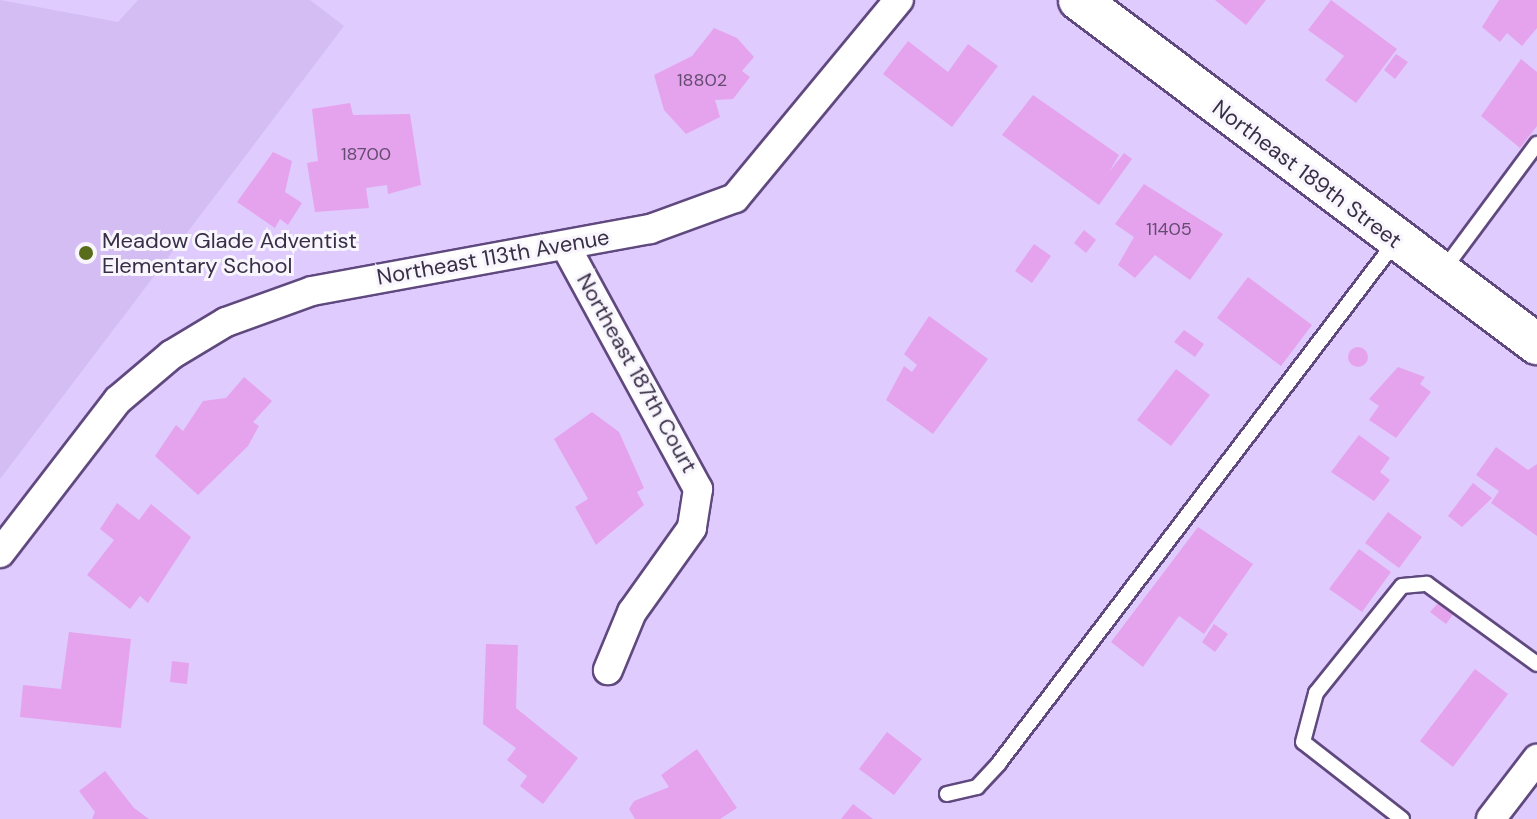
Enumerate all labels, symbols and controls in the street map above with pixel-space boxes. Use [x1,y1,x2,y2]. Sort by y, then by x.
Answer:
house number: 18802 [677,69,727,91]
street label: Northeast 189th Street [1207,94,1407,254]
house number: 18700 [341,143,391,165]
house number: 11405 [1146,218,1192,240]
street label: Northeast 113th Avenue [375,224,611,290]
place label: Meadow Glade Adventist Elementary School [102,227,357,278]
marker: Meadow Glade Adventist Elementary School [77,244,95,262]
street label: Northeast 187th Court [571,269,703,477]

